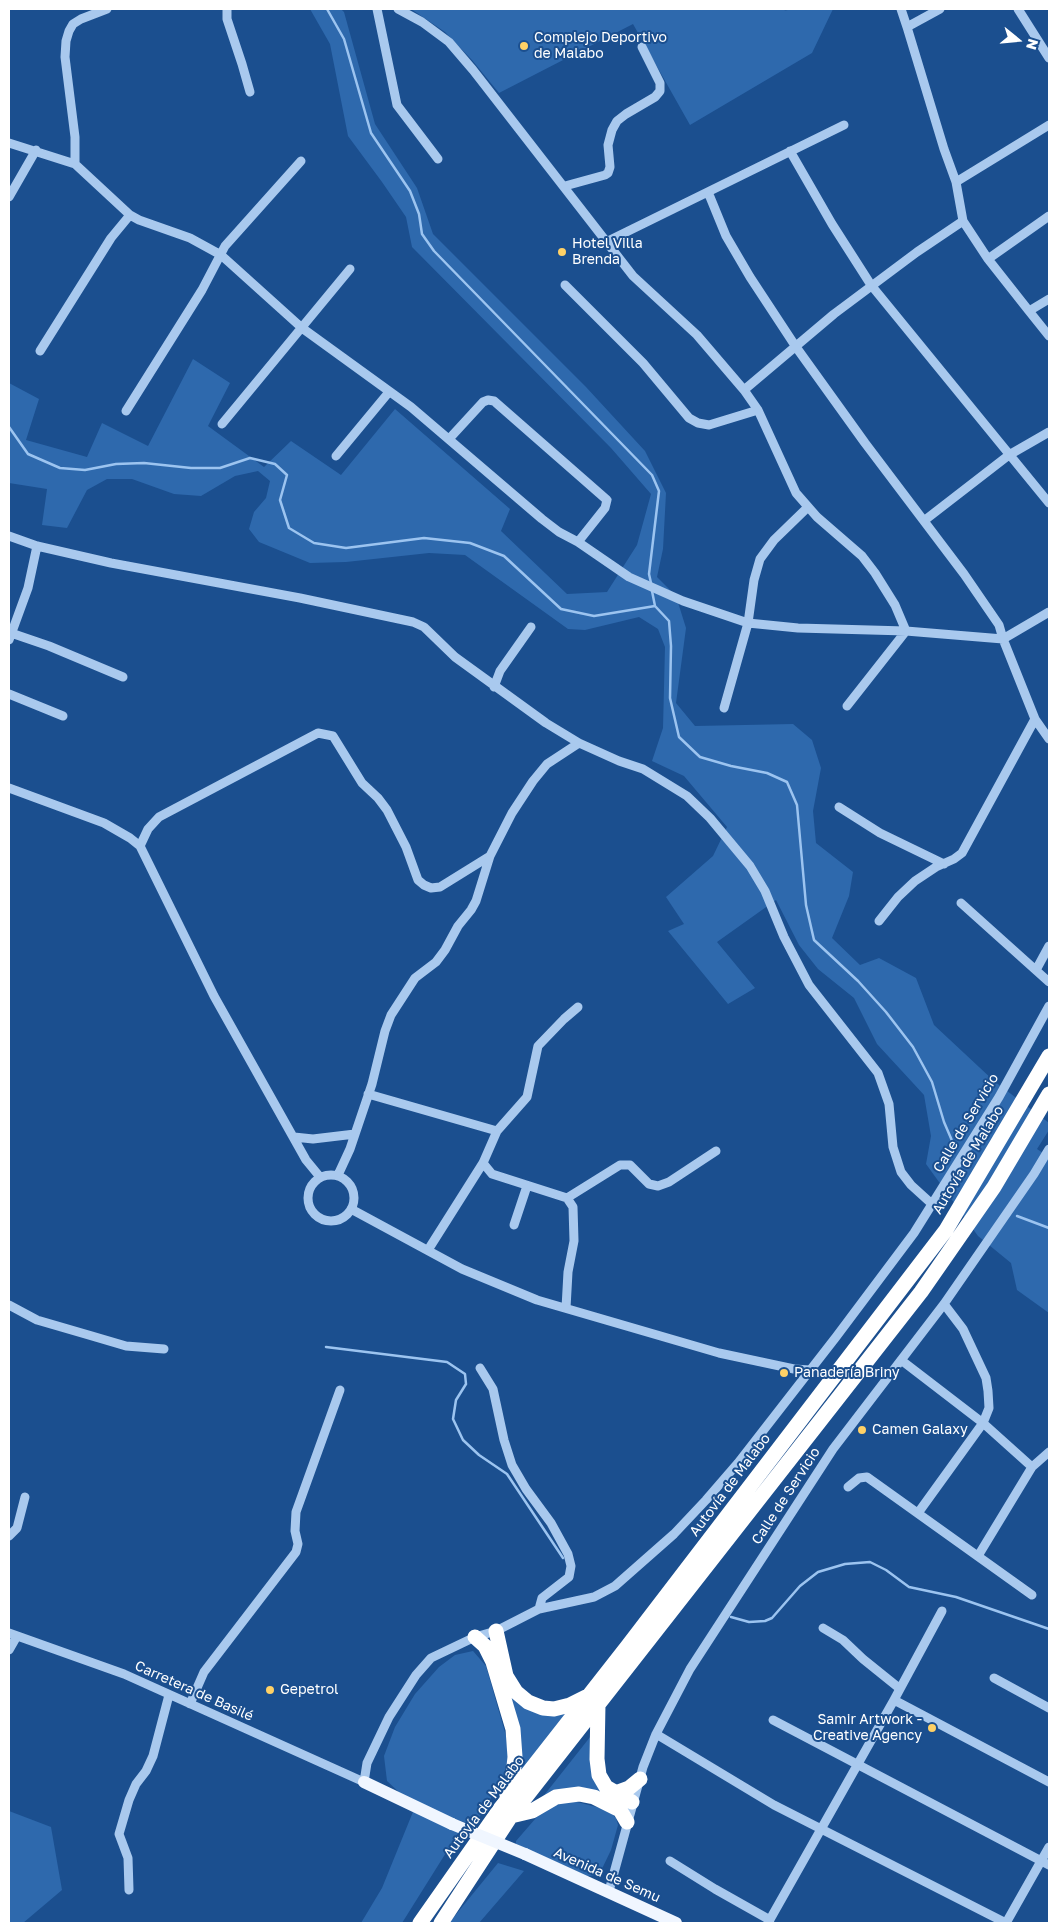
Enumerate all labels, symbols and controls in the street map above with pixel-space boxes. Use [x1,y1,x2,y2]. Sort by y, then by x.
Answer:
north arrow [993,15,1043,65]
place label: Complejo Deportivo de Malabo [534,30,667,62]
text: N [1023,37,1043,52]
marker: Complejo Deportivo de Malabo [518,40,530,52]
place label: Hotel Villa Brenda [572,236,643,268]
marker: Hotel Villa Brenda [556,246,568,258]
street label: Calle de Servicio [930,1070,1002,1176]
street label: Autovía de Malabo [929,1103,1007,1217]
place label: Panadería Briny [794,1365,900,1381]
marker: Panadería Briny [778,1367,790,1379]
place label: Camen Galaxy [872,1422,968,1438]
marker: Camen Galaxy [856,1424,868,1436]
street label: Autovía de Malabo [686,1430,774,1540]
street label: Calle de Servicio [748,1444,824,1548]
street label: Carretera de Basilé [132,1657,256,1725]
place label: Gepetrol [280,1682,339,1698]
marker: Gepetrol [264,1684,276,1696]
place label: Samir Artwork - Creative Agency [813,1712,922,1744]
marker: Samir Artwork - Creative Agency [926,1722,938,1734]
street label: Autovía de Malabo [440,1752,528,1862]
street label: Avenida de Semu [551,1844,663,1906]

